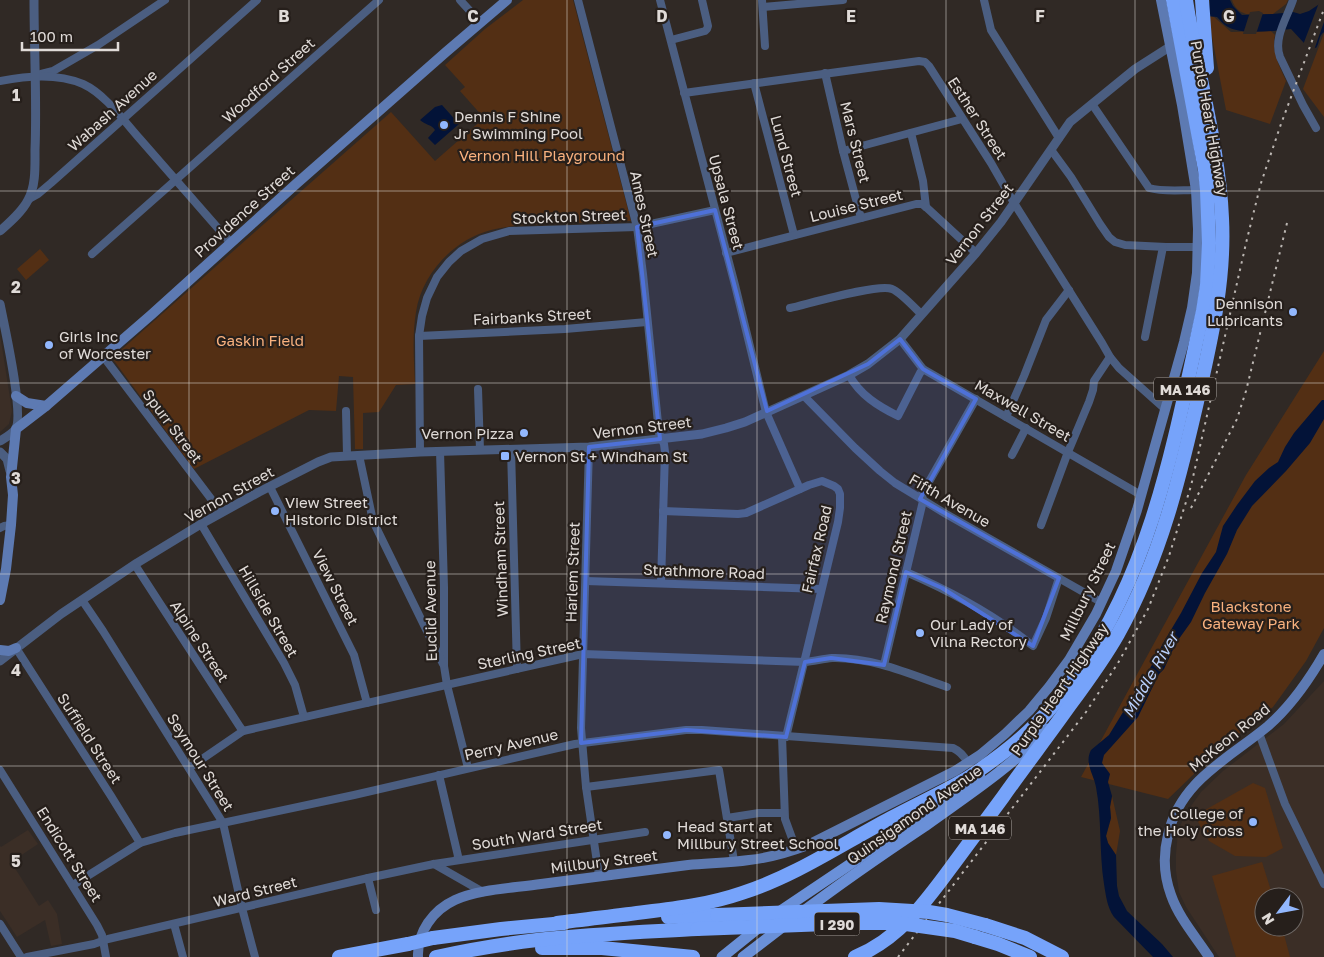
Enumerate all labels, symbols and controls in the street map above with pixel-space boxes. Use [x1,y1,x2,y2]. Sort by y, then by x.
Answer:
text: B [278,6,290,26]
text: C [467,6,479,26]
text: D [656,6,668,26]
text: E [846,6,856,26]
text: F [1035,6,1045,26]
text: G [1223,6,1235,26]
scale bar [22,20,119,52]
text: 100 m [30,27,73,45]
street label: Woodford Street [218,34,318,126]
street label: Purple Heart Highway [1187,39,1233,198]
street label: Wabash Avenue [64,65,161,155]
street label: Esther Street [945,73,1011,163]
text: 1 [12,85,20,105]
street label: Mars Street [837,99,875,185]
place label: Dennis F Shine Jr Swimming Pool [454,107,583,142]
street label: Lund Street [767,113,807,199]
marker: Dennis F Shine Jr Swimming Pool [438,119,450,131]
park label: Vernon Hill Playground [459,146,625,164]
street label: Upsala Street [706,152,748,252]
street label: Providence Street [190,161,298,261]
street label: Ames Street [627,169,663,259]
street label: Vernon Street [941,179,1017,269]
street label: Louise Street [808,185,904,225]
street label: Stockton Street [512,205,626,227]
text: 2 [11,277,21,297]
place label: Dennison Lubricants [1207,294,1283,329]
street label: Fairbanks Street [472,304,592,328]
marker: Dennison Lubricants [1287,306,1299,318]
place label: Girls Inc of Worcester [59,327,151,362]
park label: Gaskin Field [216,331,304,349]
marker: Girls Inc of Worcester [43,339,55,351]
street label: Maxwell Street [972,375,1074,445]
road number: MA 146 [1154,378,1216,400]
street label: Spurr Street [139,386,207,466]
street label: Vernon Street [592,412,692,442]
place label: Vernon Pizza [421,424,514,442]
marker: Vernon Pizza [518,427,530,439]
place label: Vernon St + Windham St [515,447,688,465]
marker: Vernon St + Windham St [499,450,511,462]
street label: Vernon Street [181,462,277,526]
text: 3 [11,468,21,488]
street label: Fifth Avenue [906,470,994,531]
place label: View Street Historic District [285,493,398,528]
street label: Windham Street [489,501,511,617]
street label: Fairfax Road [797,503,835,595]
marker: View Street Historic District [269,505,281,517]
street label: Raymond Street [871,509,915,625]
street label: Harlem Street [561,521,583,623]
street label: Millbury Street [1055,539,1119,643]
street label: View Street [309,546,363,628]
street label: Euclid Avenue [420,560,440,662]
street label: Strathmore Road [643,560,765,582]
street label: Hillside Street [235,562,303,660]
street label: Alpine Street [167,597,233,685]
park label: Blackstone Gateway Park [1202,597,1301,632]
place label: Our Lady of Vilna Rectory [930,615,1028,650]
street label: Purple Heart Highway [1006,619,1112,759]
water label: Middle River [1118,626,1184,721]
marker: Our Lady of Vilna Rectory [914,627,926,639]
street label: Sterling Street [476,633,582,673]
text: 4 [11,660,21,680]
street label: Suffield Street [54,689,126,787]
street label: McKeon Road [1185,699,1273,775]
street label: Seymour Street [164,710,238,814]
street label: Perry Avenue [462,724,560,764]
street label: Quinsigamond Avenue [843,760,985,867]
street label: Endicott Street [34,803,106,905]
place label: College of the Holy Cross [1137,804,1244,839]
street label: South Ward Street [470,815,604,853]
road number: MA 146 [949,816,1011,840]
marker: College of the Holy Cross [1247,816,1259,828]
place label: Head Start at Millbury Street School [677,817,838,852]
marker: Head Start at Millbury Street School [661,829,673,841]
street label: Millbury Street [549,846,659,876]
text: 5 [11,851,21,871]
street label: Ward Street [211,872,299,910]
north arrow [1254,887,1304,937]
text: N [1258,910,1278,928]
road number: I 290 [814,912,860,936]

